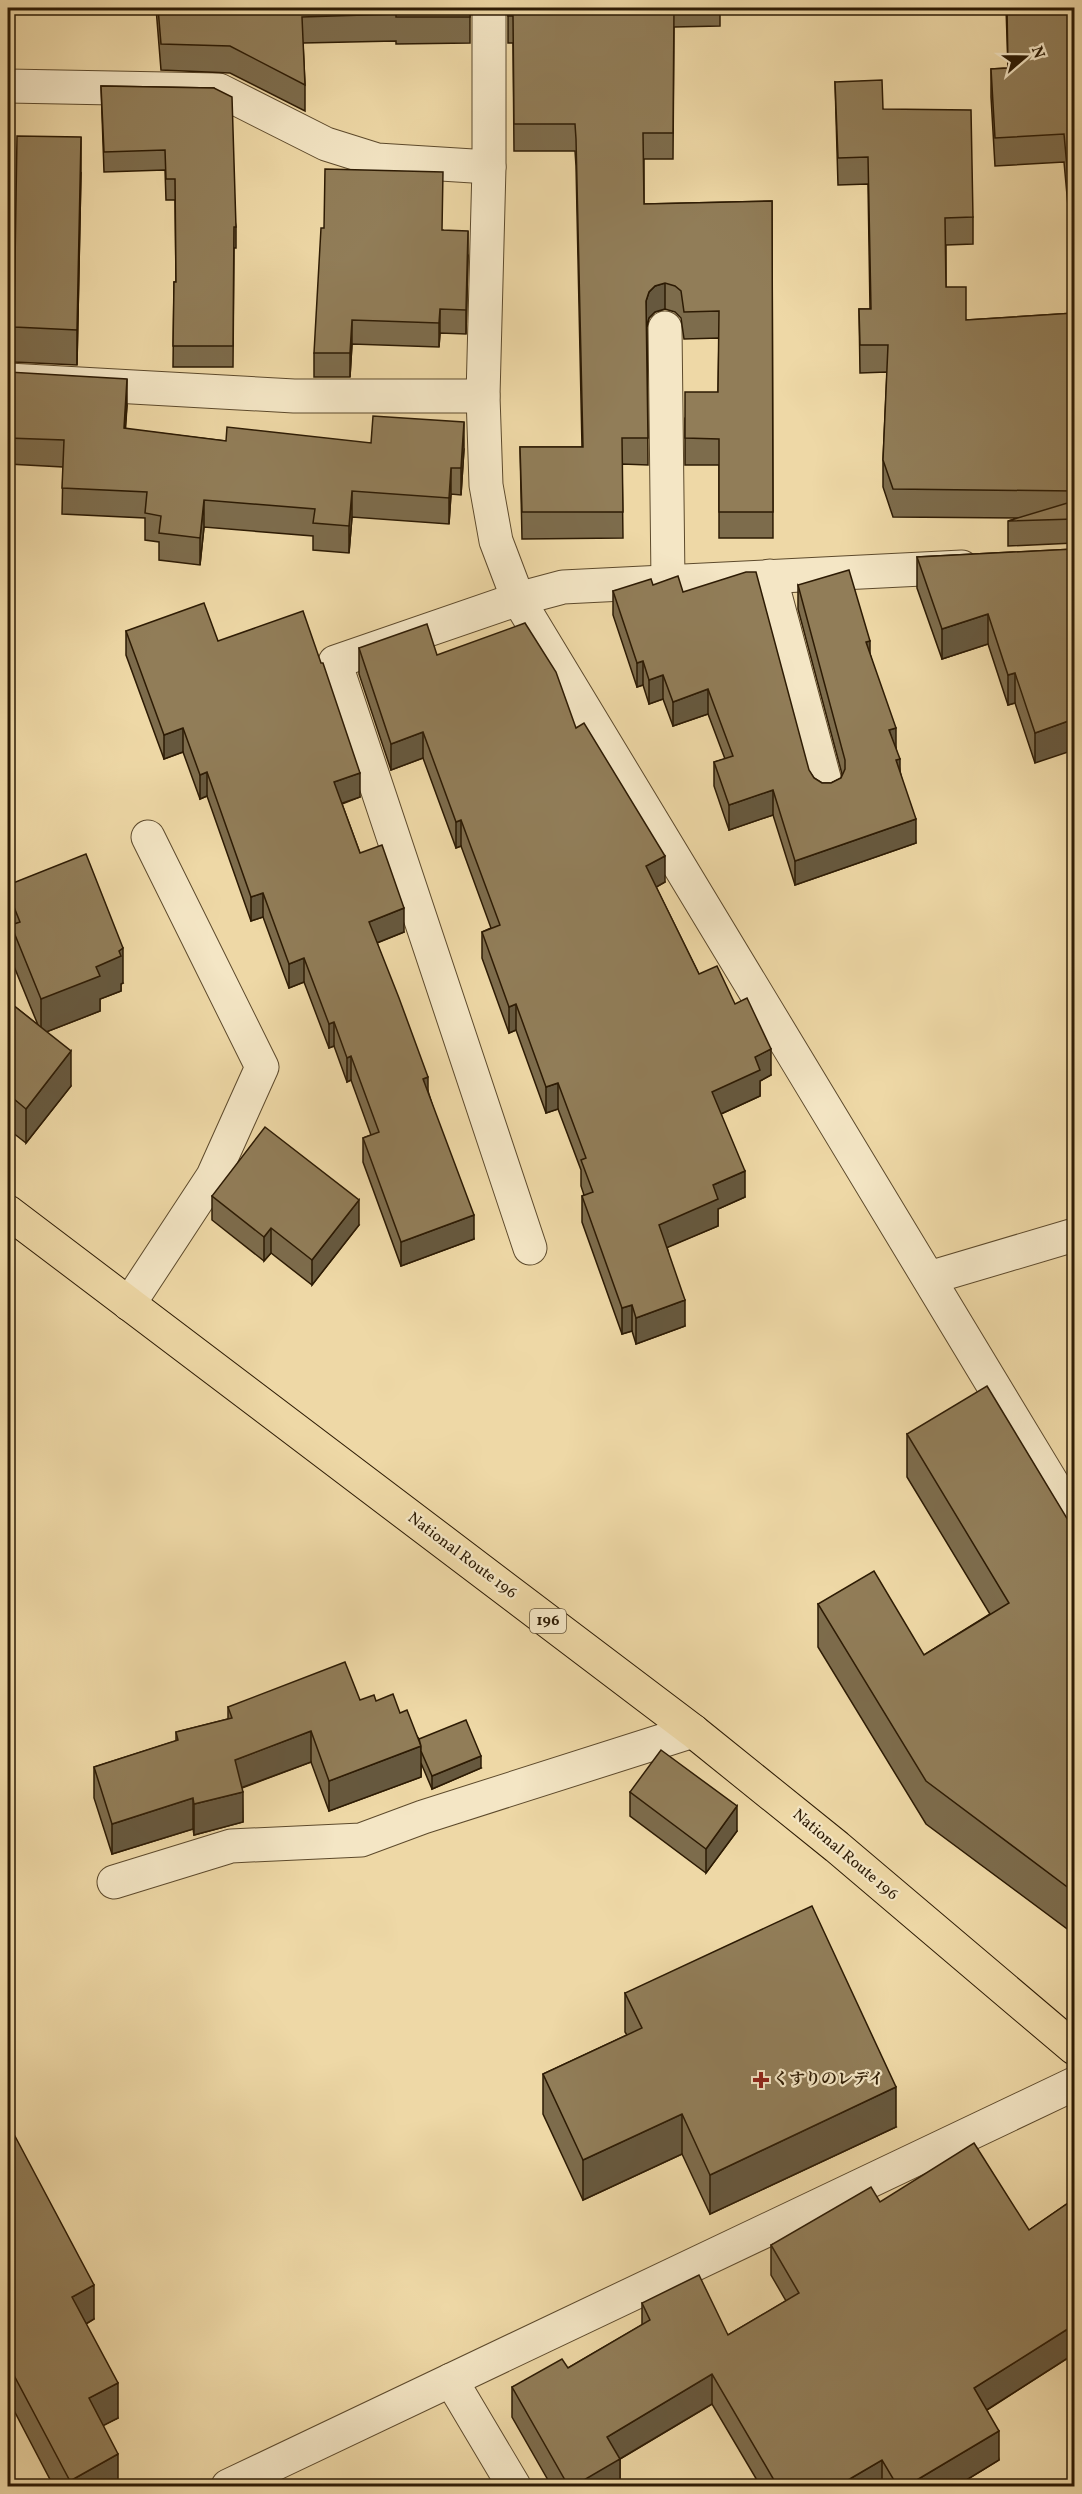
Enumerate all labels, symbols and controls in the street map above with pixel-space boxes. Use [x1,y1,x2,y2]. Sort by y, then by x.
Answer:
north arrow [995,27,1055,87]
text: N [1025,43,1050,62]
street label: National Route 196 [403,1508,521,1604]
road number: 196 [530,1609,566,1633]
street label: National Route 196 [787,1804,903,1906]
place label: くすりのレデイ [773,2069,884,2091]
marker: くすりのレデイ [754,2073,768,2087]

